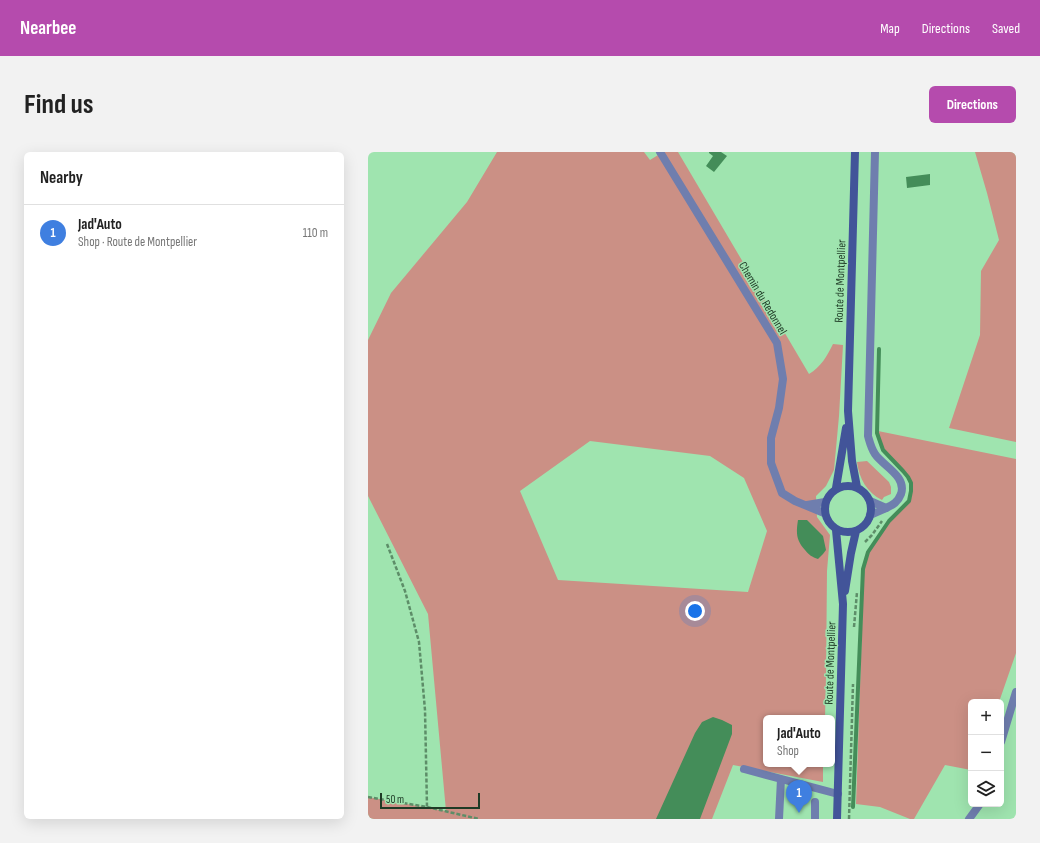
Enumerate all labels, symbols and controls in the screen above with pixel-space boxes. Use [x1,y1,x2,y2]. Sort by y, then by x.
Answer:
text: Nearbee [20,17,76,40]
text: Map [880,20,900,37]
text: Directions [922,20,970,37]
text: Saved [992,20,1020,37]
button: Directions [929,86,1016,123]
text: Find us [24,88,93,121]
text: Nearby [40,168,83,188]
text: Jad'Auto [78,215,122,234]
text: 1 [50,225,56,241]
text: 110 m [303,225,328,241]
text: Shop · Route de Montpellier [78,234,197,250]
street label: Route de Montpellier [832,239,849,323]
street label: Chemin du Redonnel [735,259,790,337]
your location [685,601,705,621]
street label: Route de Montpellier [822,621,839,705]
map controls [968,699,1004,807]
button: + [968,699,1004,735]
popup [763,715,835,767]
text: Jad'Auto [777,724,821,743]
button: − [968,735,1004,771]
text: Shop [777,743,799,759]
button: layers [968,771,1004,807]
pin: 1 [786,780,812,813]
scale bar [380,791,480,810]
text: 50 m [386,793,404,806]

